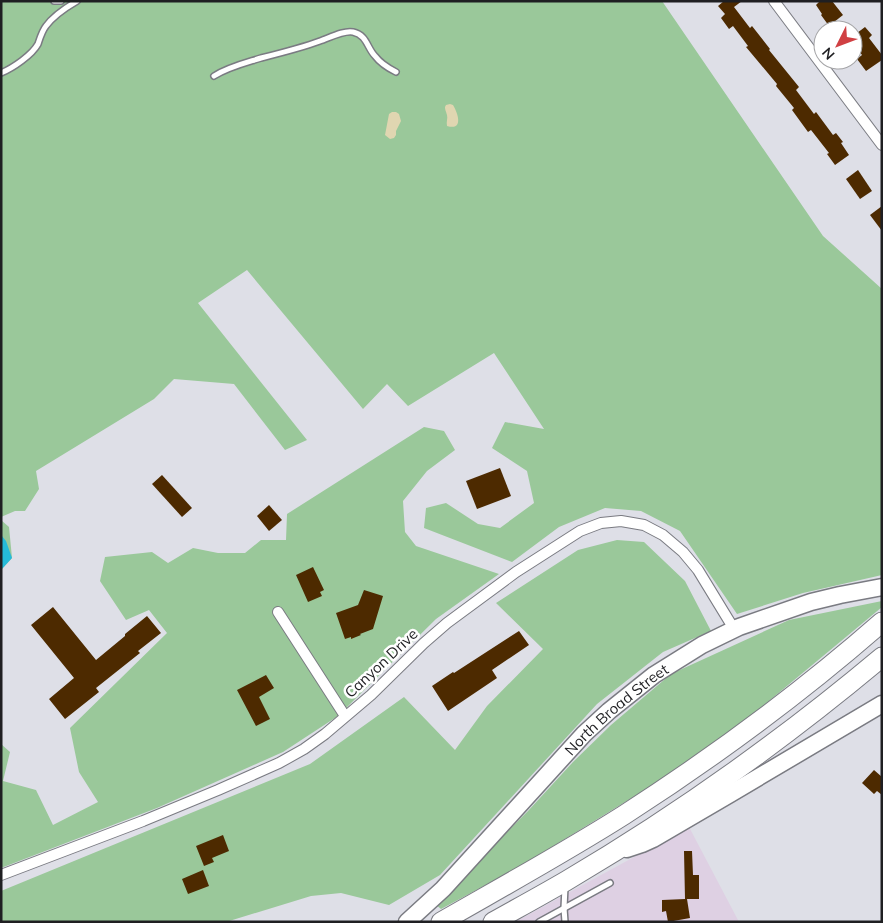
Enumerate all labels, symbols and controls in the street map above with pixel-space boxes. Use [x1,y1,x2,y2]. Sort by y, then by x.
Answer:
north arrow [813,20,863,70]
text: N [818,44,839,64]
street label: Canyon Drive [340,624,422,702]
street label: North Broad Street [560,659,671,759]

